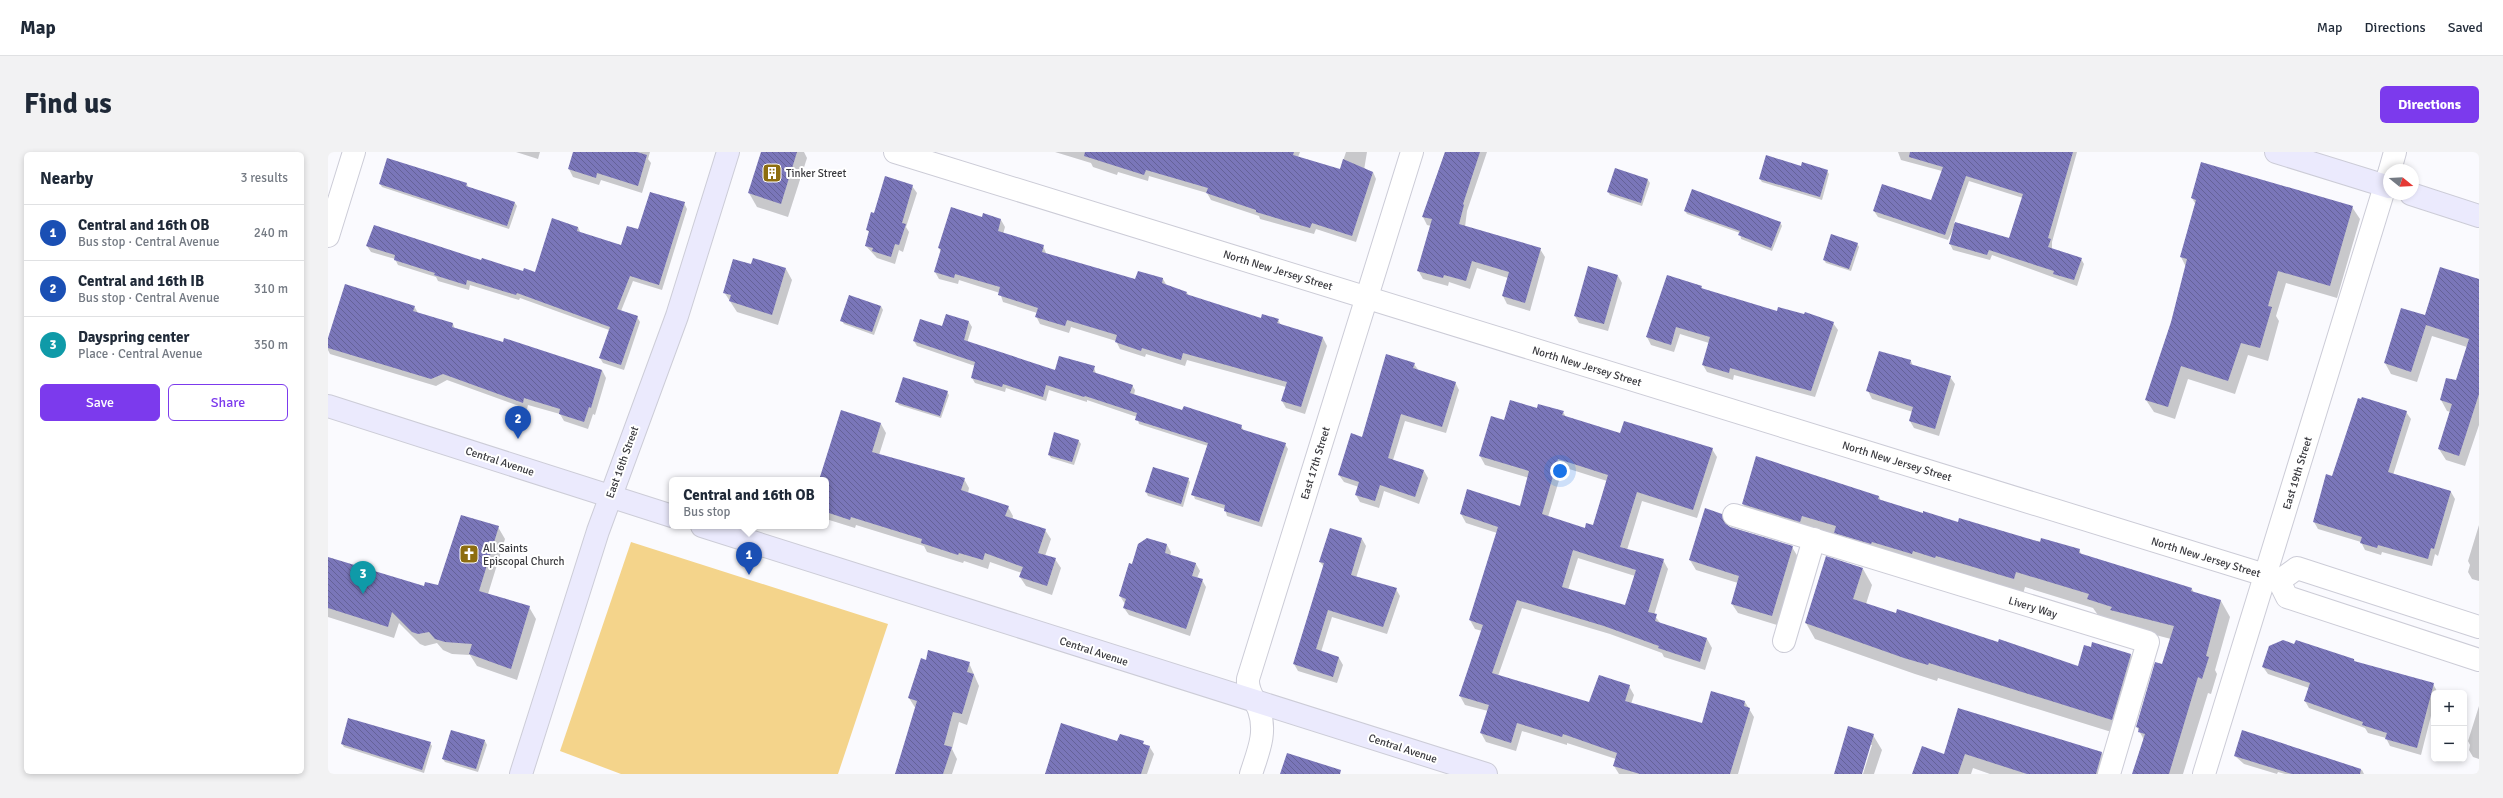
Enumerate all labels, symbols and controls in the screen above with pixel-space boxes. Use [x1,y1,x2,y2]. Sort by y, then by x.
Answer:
text: Map [20,16,56,40]
text: Map [2317,19,2343,36]
text: Directions [2365,19,2426,36]
text: Saved [2448,19,2483,36]
button: Directions [2380,86,2479,123]
text: Find us [24,87,112,121]
building icon: Tinker Street [761,162,783,184]
north arrow [2383,164,2419,200]
place label: Tinker Street [786,167,846,180]
text: Nearby [40,168,93,189]
text: 3 results [240,170,288,186]
text: Central and 16th OB [78,216,210,234]
text: 1 [49,225,57,241]
text: 240 m [254,225,288,241]
text: Bus stop · Central Avenue [78,234,220,250]
street label: North New Jersey Street [1222,248,1334,293]
text: Central and 16th IB [78,272,204,290]
text: 2 [49,281,57,297]
text: 310 m [254,281,288,297]
text: Bus stop · Central Avenue [78,290,220,306]
text: Dayspring center [78,328,189,346]
text: 3 [49,337,57,353]
text: 350 m [254,337,288,353]
street label: North New Jersey Street [1531,344,1643,389]
text: Place · Central Avenue [78,346,203,362]
button: Save [40,384,160,421]
button: Share [168,384,288,421]
pin: 2 [505,406,531,439]
street label: East 16th Street [603,424,642,500]
street label: East 17th Street [1298,425,1333,501]
street label: East 19th Street [2280,435,2315,511]
street label: North New Jersey Street [1841,439,1953,484]
street label: Central Avenue [464,444,536,479]
your location [1550,461,1570,481]
popup [669,477,829,529]
text: Central and 16th OB [683,486,815,504]
text: Bus stop [683,504,731,520]
street label: North New Jersey Street [2150,535,2262,580]
place label: All Saints Episcopal Church [483,542,564,568]
pin: 1 [736,542,762,575]
church icon: All Saints Episcopal Church [458,543,480,565]
pin: 3 [350,561,376,594]
street label: Livery Way [2007,594,2060,621]
street label: Central Avenue [1058,634,1130,669]
map controls [2431,690,2467,762]
button: + [2431,690,2467,726]
button: − [2431,726,2467,762]
street label: Central Avenue [1367,731,1439,766]

